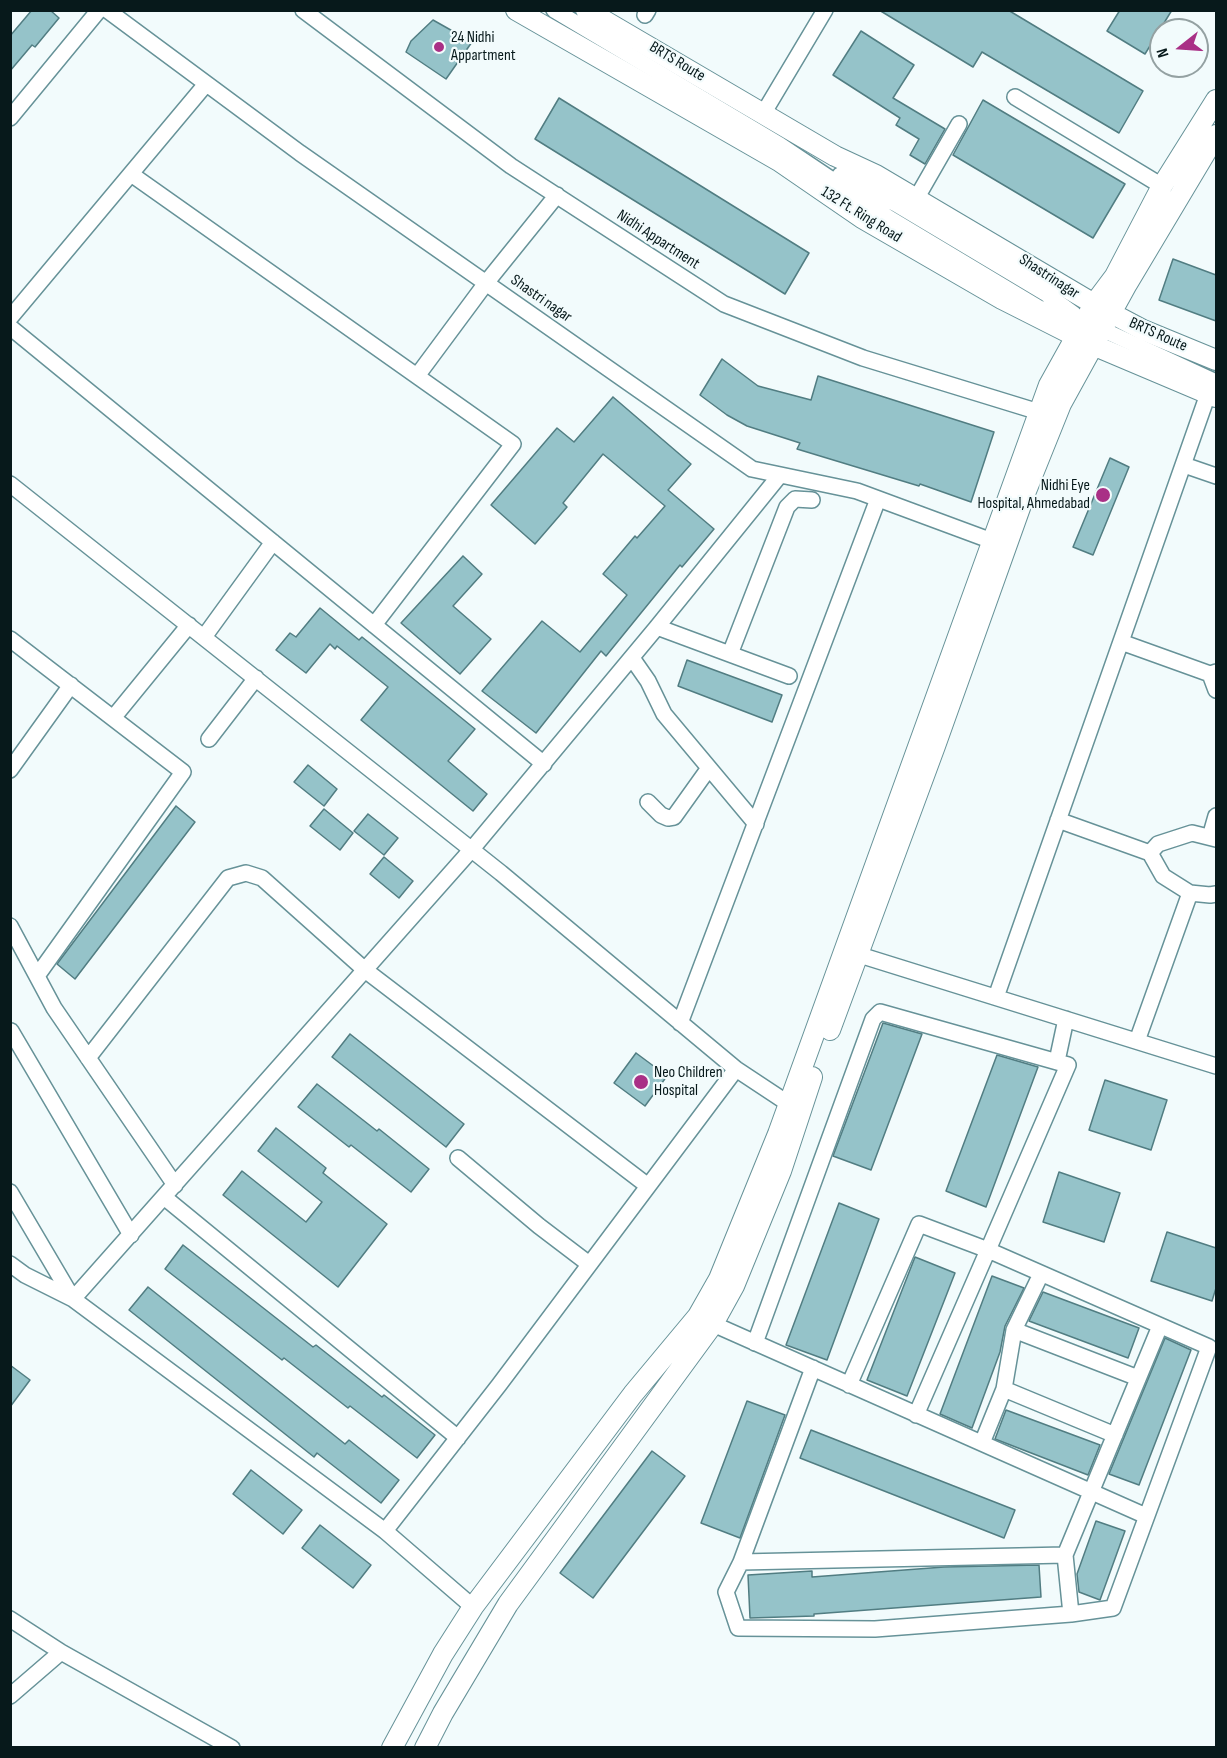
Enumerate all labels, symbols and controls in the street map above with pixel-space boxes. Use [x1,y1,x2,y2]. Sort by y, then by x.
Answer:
north arrow [1149,18,1209,78]
place label: 24 Nidhi Appartment [451,28,516,66]
street label: BRTS Route [646,38,708,86]
marker: 24 Nidhi Appartment [432,40,446,54]
text: N [1153,46,1174,60]
street label: 132 Ft. Ring Road [817,183,905,247]
street label: Nidhi Appartment [613,206,703,274]
street label: Shastrinagar [1015,250,1083,304]
street label: Shastri nagar [507,271,575,327]
street label: BRTS Route [1126,314,1190,356]
place label: Nidhi Eye Hospital, Ahmedabad [977,476,1090,514]
marker: Nidhi Eye Hospital, Ahmedabad [1094,486,1112,504]
place label: Neo Children Hospital [654,1063,723,1101]
marker: Neo Children Hospital [632,1073,650,1091]

